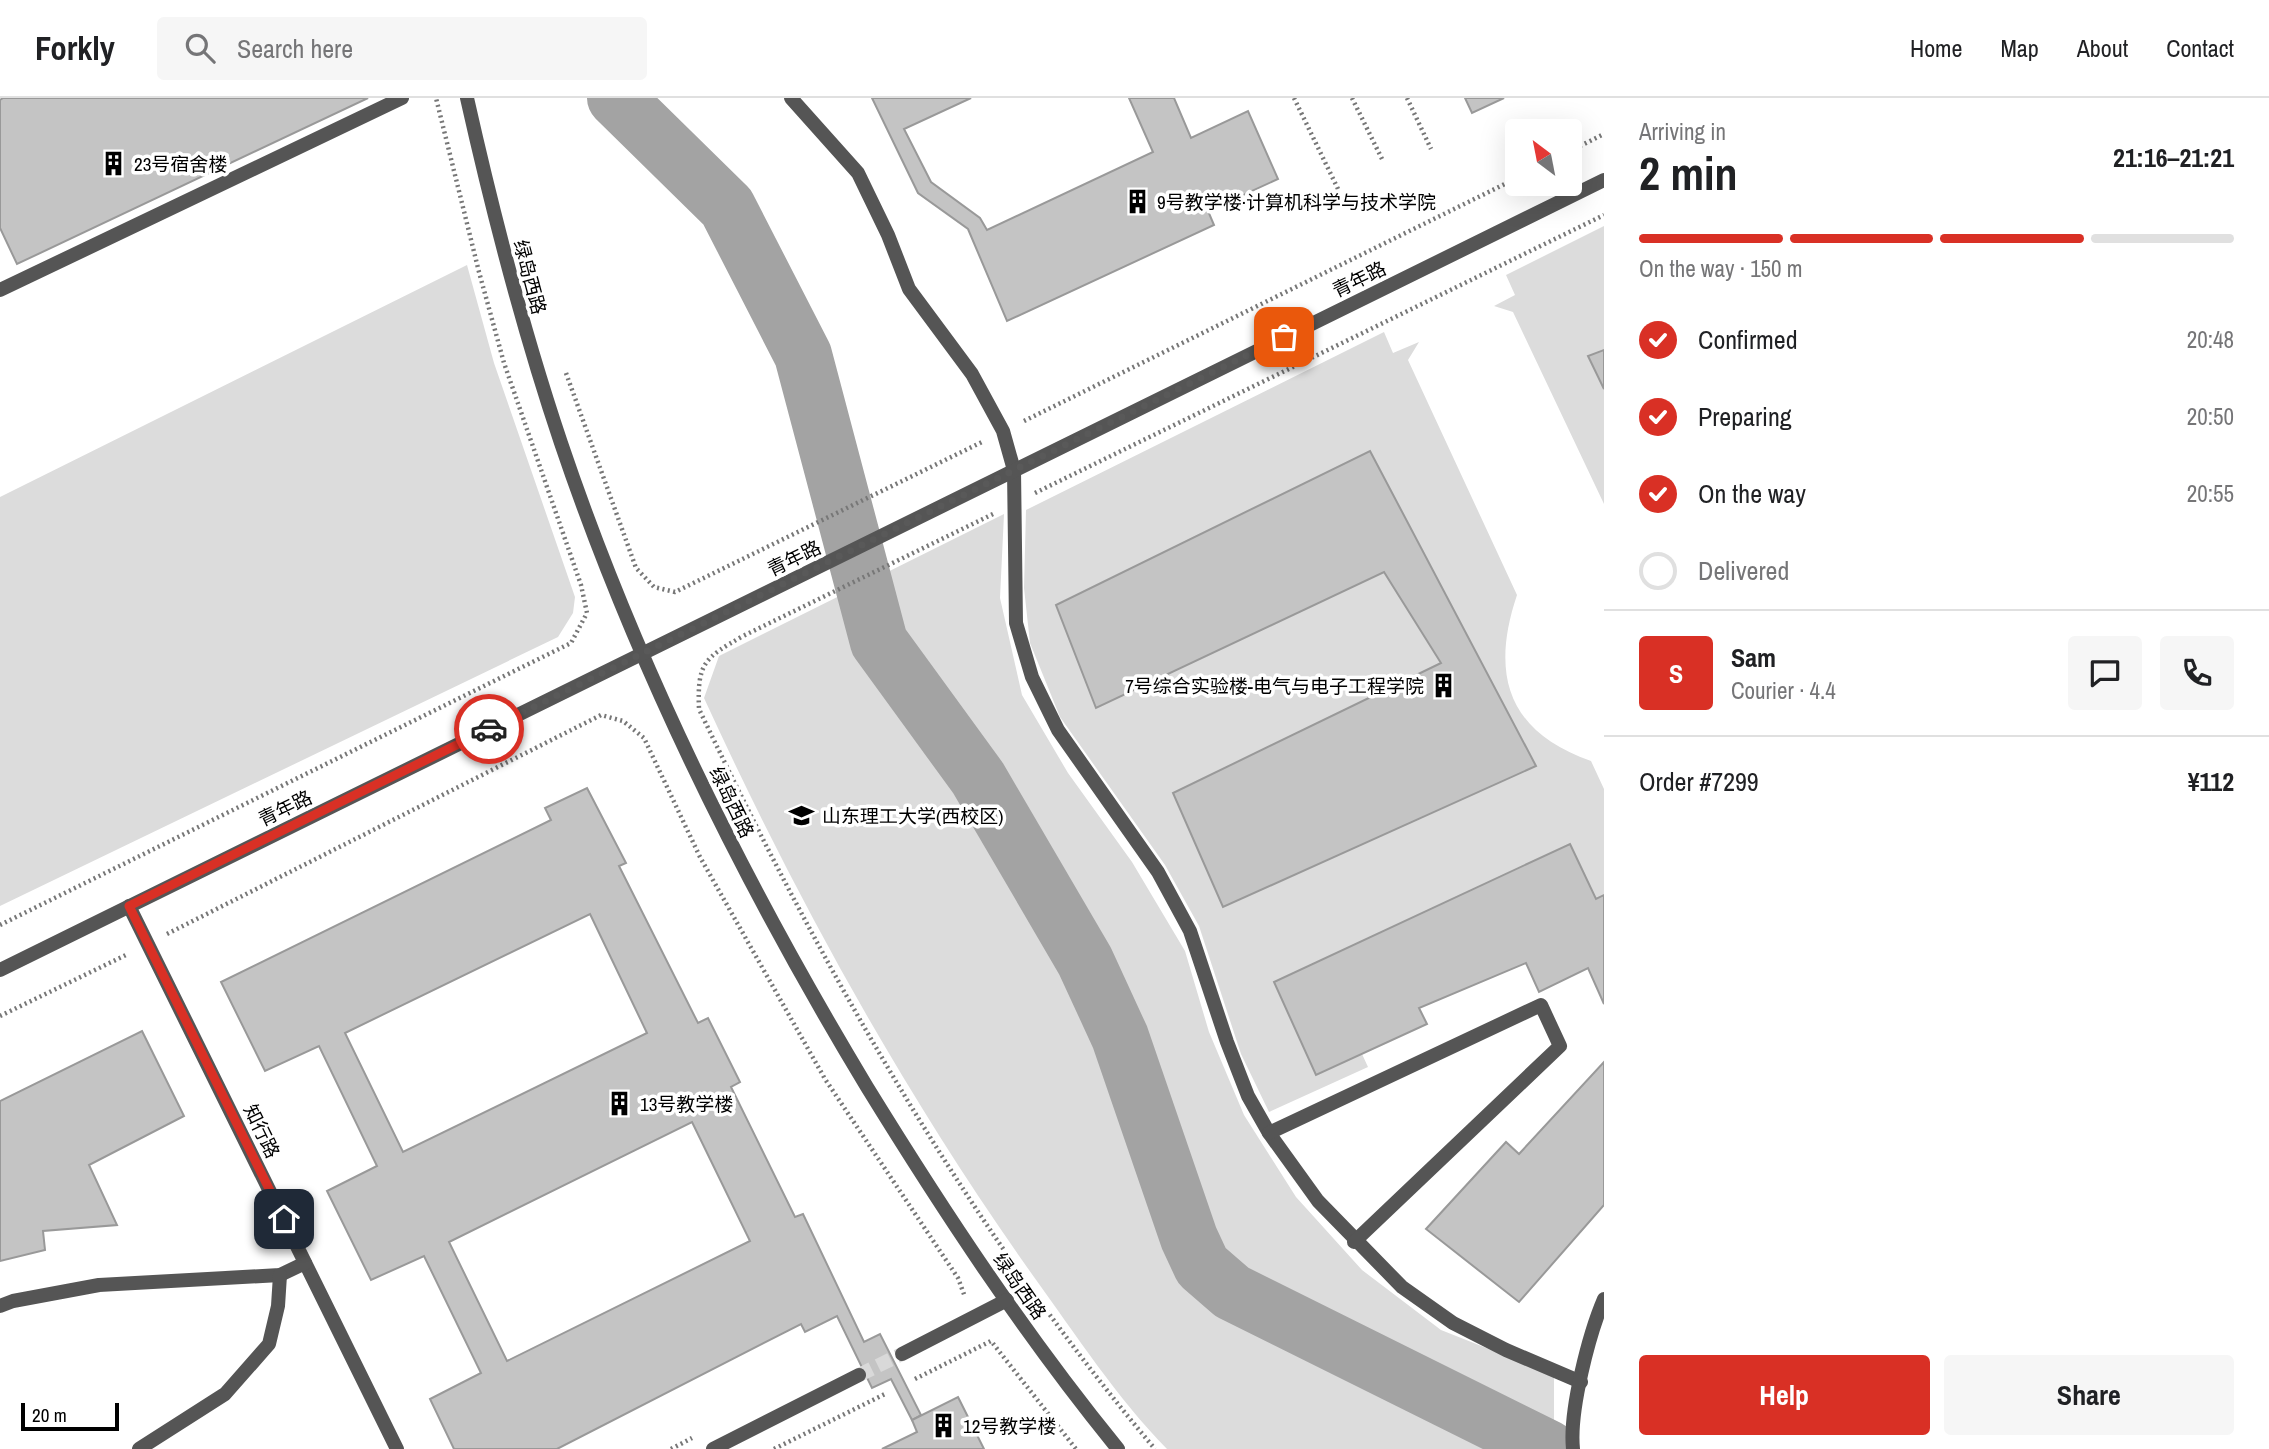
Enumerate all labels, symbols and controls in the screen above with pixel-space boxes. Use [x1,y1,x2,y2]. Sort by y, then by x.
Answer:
search box [157,17,647,80]
text: Forkly [35,26,115,70]
icon: search [181,29,219,67]
text: Search here [237,31,353,66]
text: Home [1910,32,1962,64]
text: Map [2000,32,2039,64]
text: About [2077,32,2128,64]
text: Contact [2166,32,2234,64]
text: Arriving in [1639,116,1726,147]
north arrow [1505,119,1582,196]
map controls [1505,119,1582,196]
text: 21:16–21:21 [2113,140,2234,175]
text: 2 min [1639,142,1738,204]
building icon: 23号宿舍楼 [100,150,128,178]
place label: 23号宿舍楼 [134,151,227,177]
building icon: 9号教学楼·计算机科学与技术学院 [1123,188,1151,216]
place label: 9号教学楼·计算机科学与技术学院 [1157,189,1436,215]
street label: 绿岛西路 [508,237,552,317]
text: On the way · 150 m [1639,253,1803,284]
street label: 青年路 [1328,255,1390,303]
pin [1254,307,1314,367]
icon: bag [1265,318,1303,356]
icon: check [1639,321,1677,359]
text: Confirmed [1698,322,1798,357]
text: 20:48 [2187,324,2234,355]
icon: check [1639,398,1677,436]
text: Preparing [1698,399,1792,434]
text: 20:50 [2187,401,2234,432]
icon: check [1639,475,1677,513]
text: On the way [1698,476,1806,511]
text: 20:55 [2187,478,2234,509]
street label: 青年路 [763,534,825,582]
text: Delivered [1698,553,1789,588]
button: chat [2068,636,2142,710]
button: phone [2160,636,2234,710]
text: Sam [1731,640,1776,675]
text: S [1669,656,1683,691]
building icon: 7号综合实验楼-电气与电子工程学院 [1430,672,1458,700]
place label: 7号综合实验楼-电气与电子工程学院 [1125,673,1424,699]
text: Courier · 4.4 [1731,675,1836,706]
courier [454,694,524,764]
icon: car [470,710,508,748]
street label: 绿岛西路 [704,762,760,842]
text: Order #7299 [1639,764,1759,799]
text: ¥112 [2188,764,2234,799]
street label: 青年路 [254,784,316,832]
school or university icon: 山东理工大学(西校区) [788,802,816,830]
place label: 山东理工大学(西校区) [822,803,1003,829]
building icon: 13号教学楼 [606,1090,634,1118]
place label: 13号教学楼 [640,1091,733,1117]
street label: 知行路 [238,1100,286,1162]
pin [254,1189,314,1249]
icon: home [265,1200,303,1238]
street label: 绿岛西路 [988,1247,1052,1325]
button: Help [1639,1355,1930,1435]
button: Share [1944,1355,2234,1435]
scale bar [21,1400,119,1432]
text: 20 m [32,1402,67,1428]
building icon: 12号教学楼 [929,1412,957,1440]
place label: 12号教学楼 [963,1413,1056,1439]

